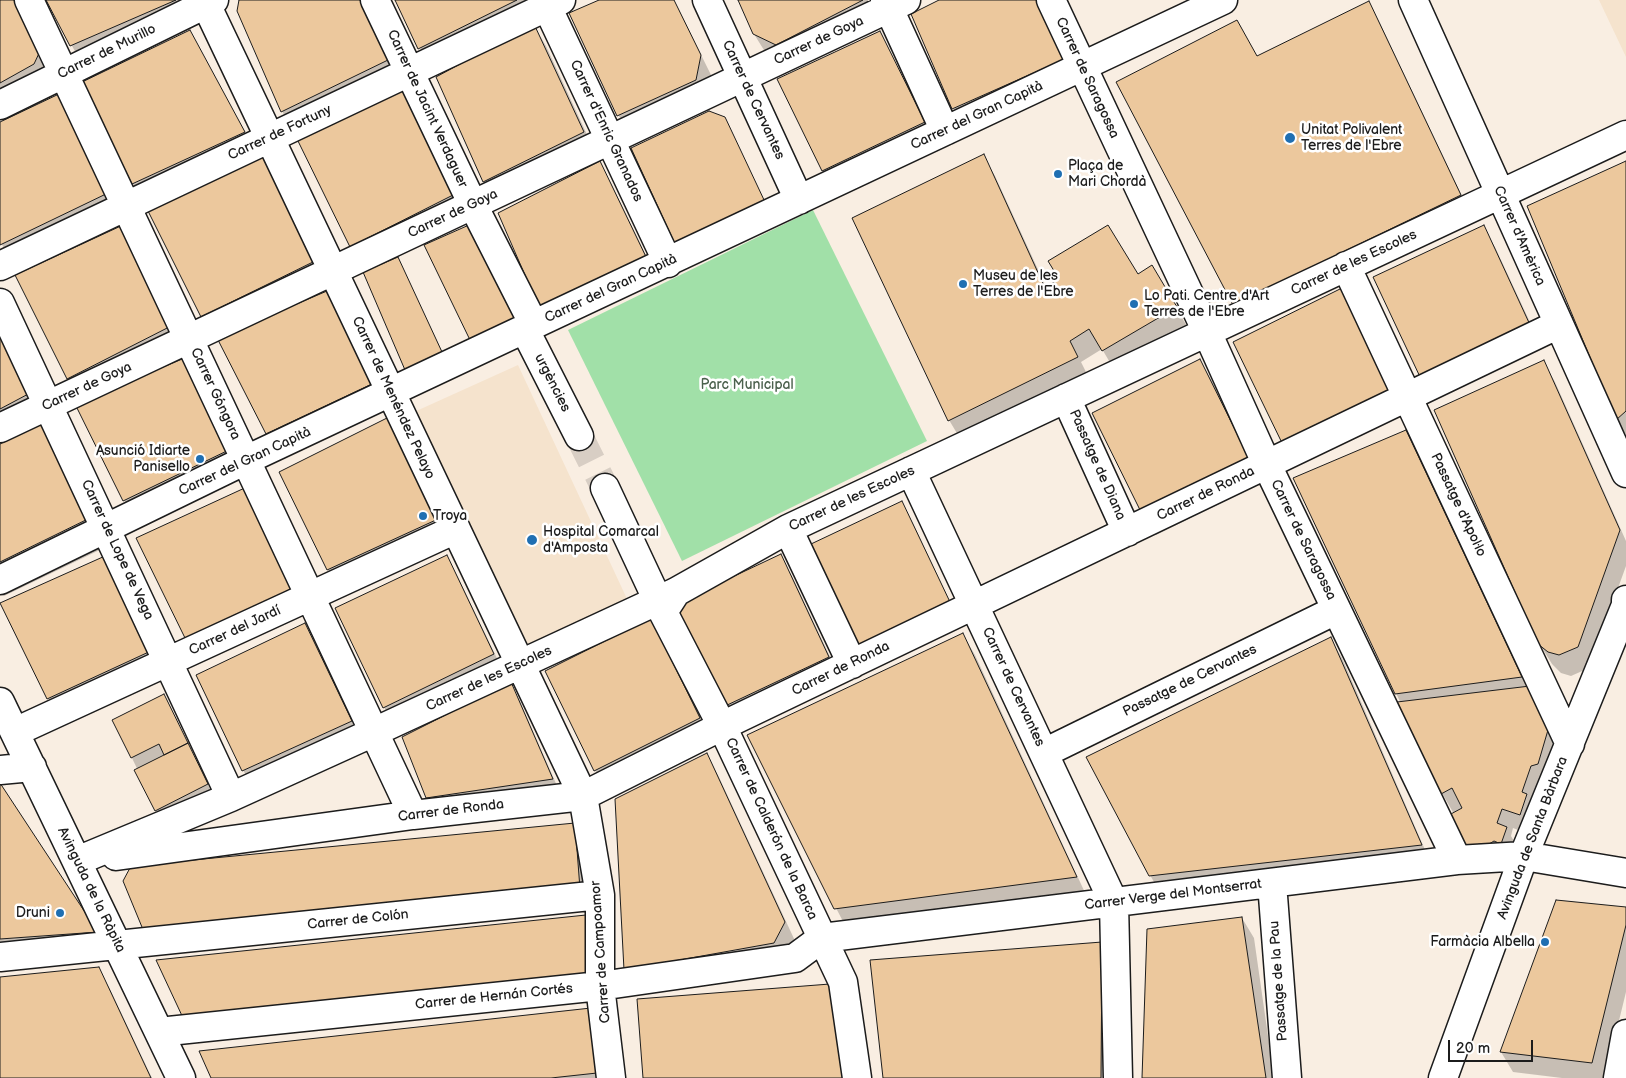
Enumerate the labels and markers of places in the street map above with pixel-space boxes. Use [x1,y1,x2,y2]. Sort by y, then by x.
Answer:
place label: Unitat Polivalent Terres de l'Ebre [1301,122,1402,154]
marker: Unitat Polivalent Terres de l'Ebre [1283,131,1297,145]
place label: Plaça de Mari Chordà [1068,158,1147,190]
marker: Plaça de Mari Chordà [1052,168,1064,180]
place label: Museu de les Terres de l'Ebre [973,268,1074,300]
marker: Museu de les Terres de l'Ebre [957,278,969,290]
place label: Lo Pati. Centre d'Art Terres de l'Ebre [1144,288,1269,321]
marker: Lo Pati. Centre d'Art Terres de l'Ebre [1128,298,1140,310]
place label: Asunció Idiarte Panisello [96,443,190,476]
marker: Asunció Idiarte Panisello [194,453,206,465]
place label: Troya [433,508,467,524]
marker: Troya [417,510,429,522]
place label: Hospital Comarcal d'Amposta [543,524,659,556]
marker: Hospital Comarcal d'Amposta [525,533,539,547]
place label: Druni [16,905,50,921]
marker: Druni [54,907,66,919]
place label: Farmàcia Albella [1430,934,1535,950]
marker: Farmàcia Albella [1539,936,1551,948]

